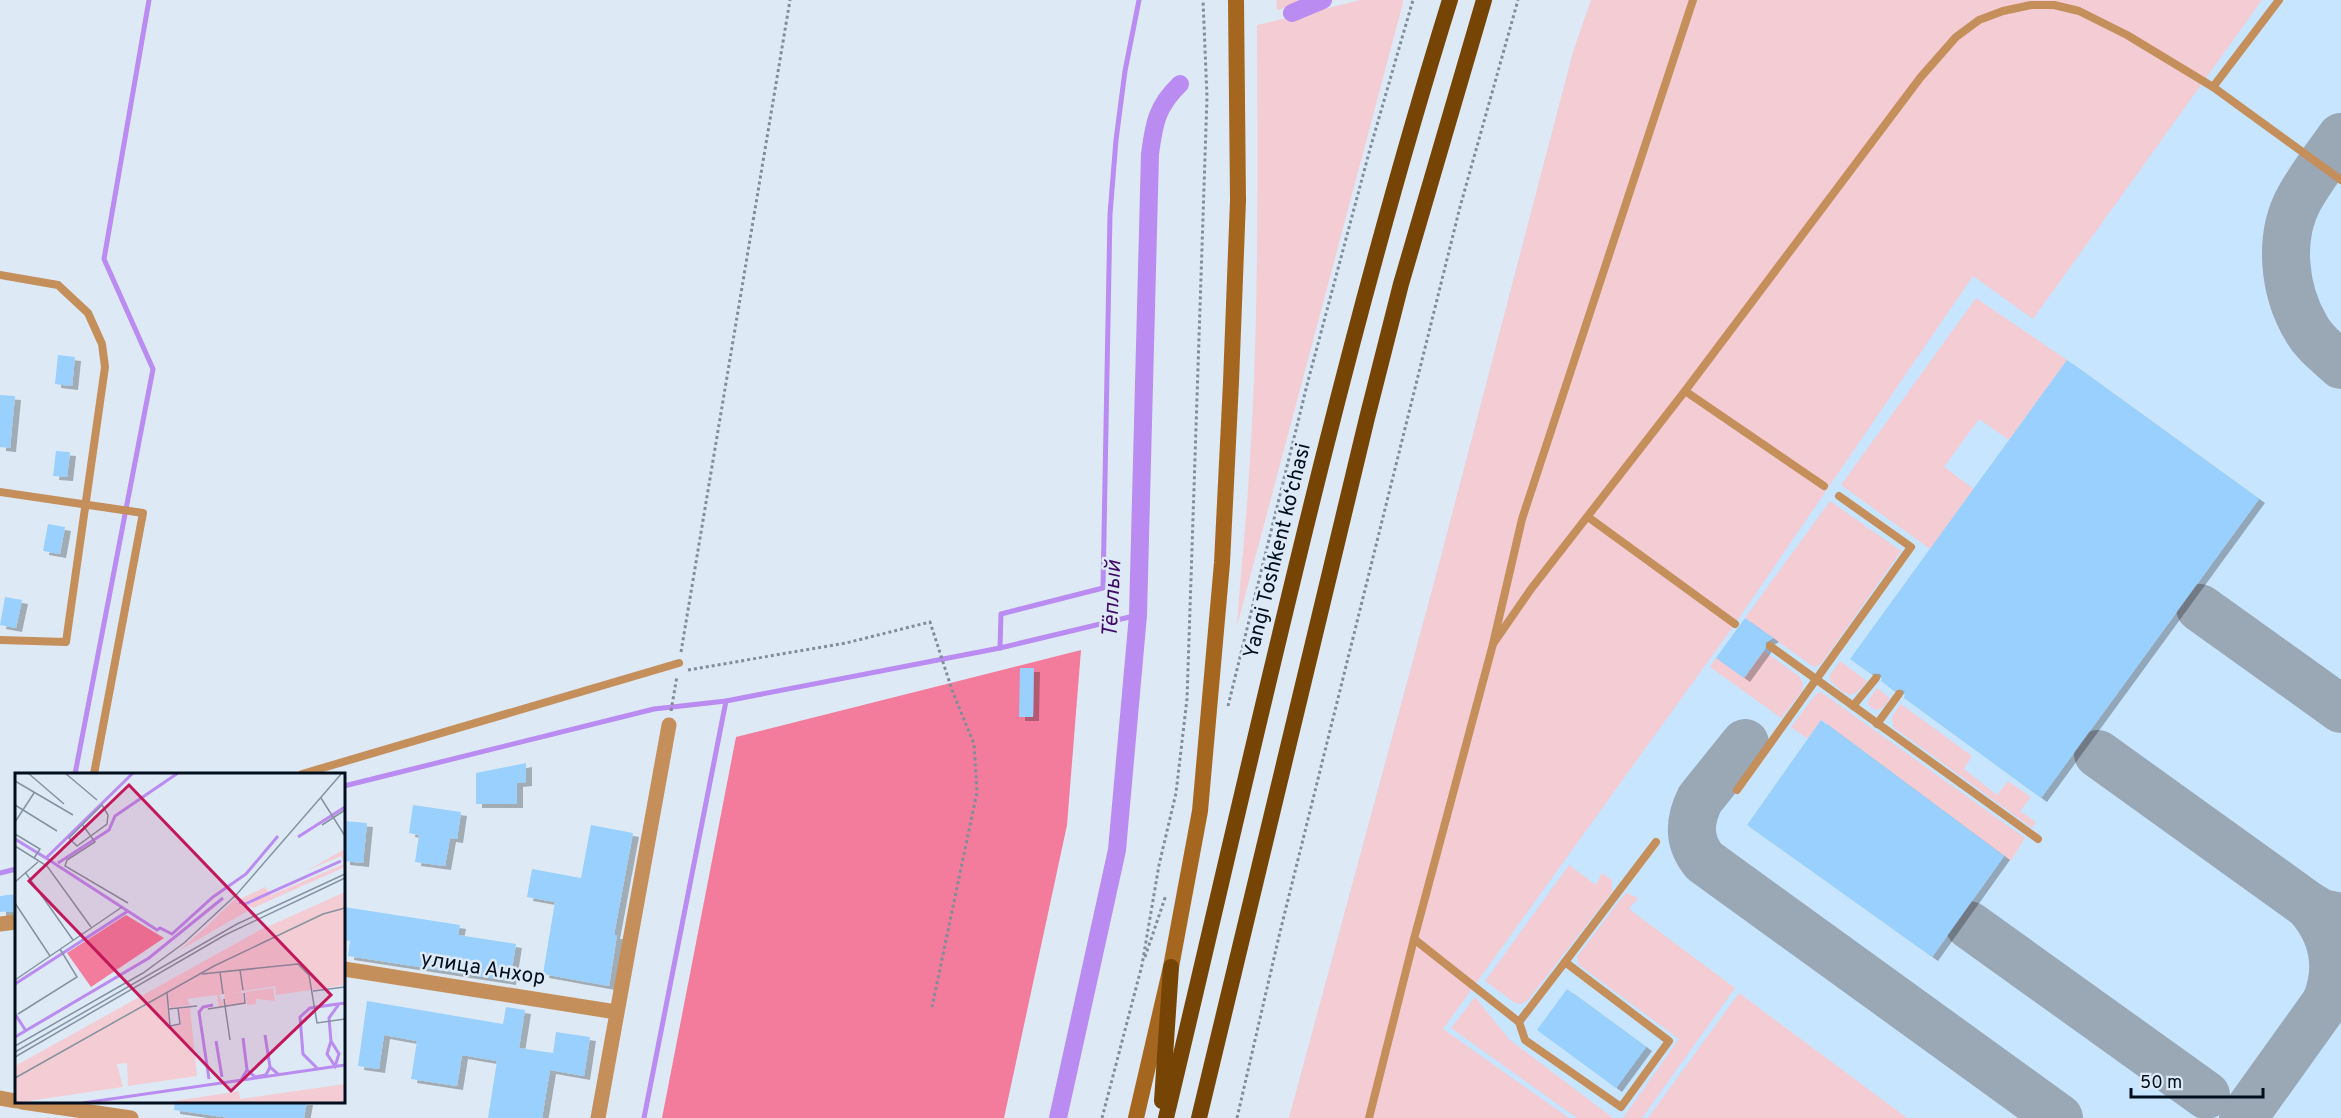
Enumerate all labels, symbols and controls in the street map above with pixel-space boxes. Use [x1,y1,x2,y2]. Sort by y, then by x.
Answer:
street label: Yangi Toshkent ko‘chasi [1238,440,1318,662]
water label: Тёплый [1097,558,1129,638]
inset map [15,773,345,1103]
street label: улица Анхор [419,946,547,992]
scale bar [2131,1061,2263,1099]
text: 50 m [2140,1072,2182,1095]

